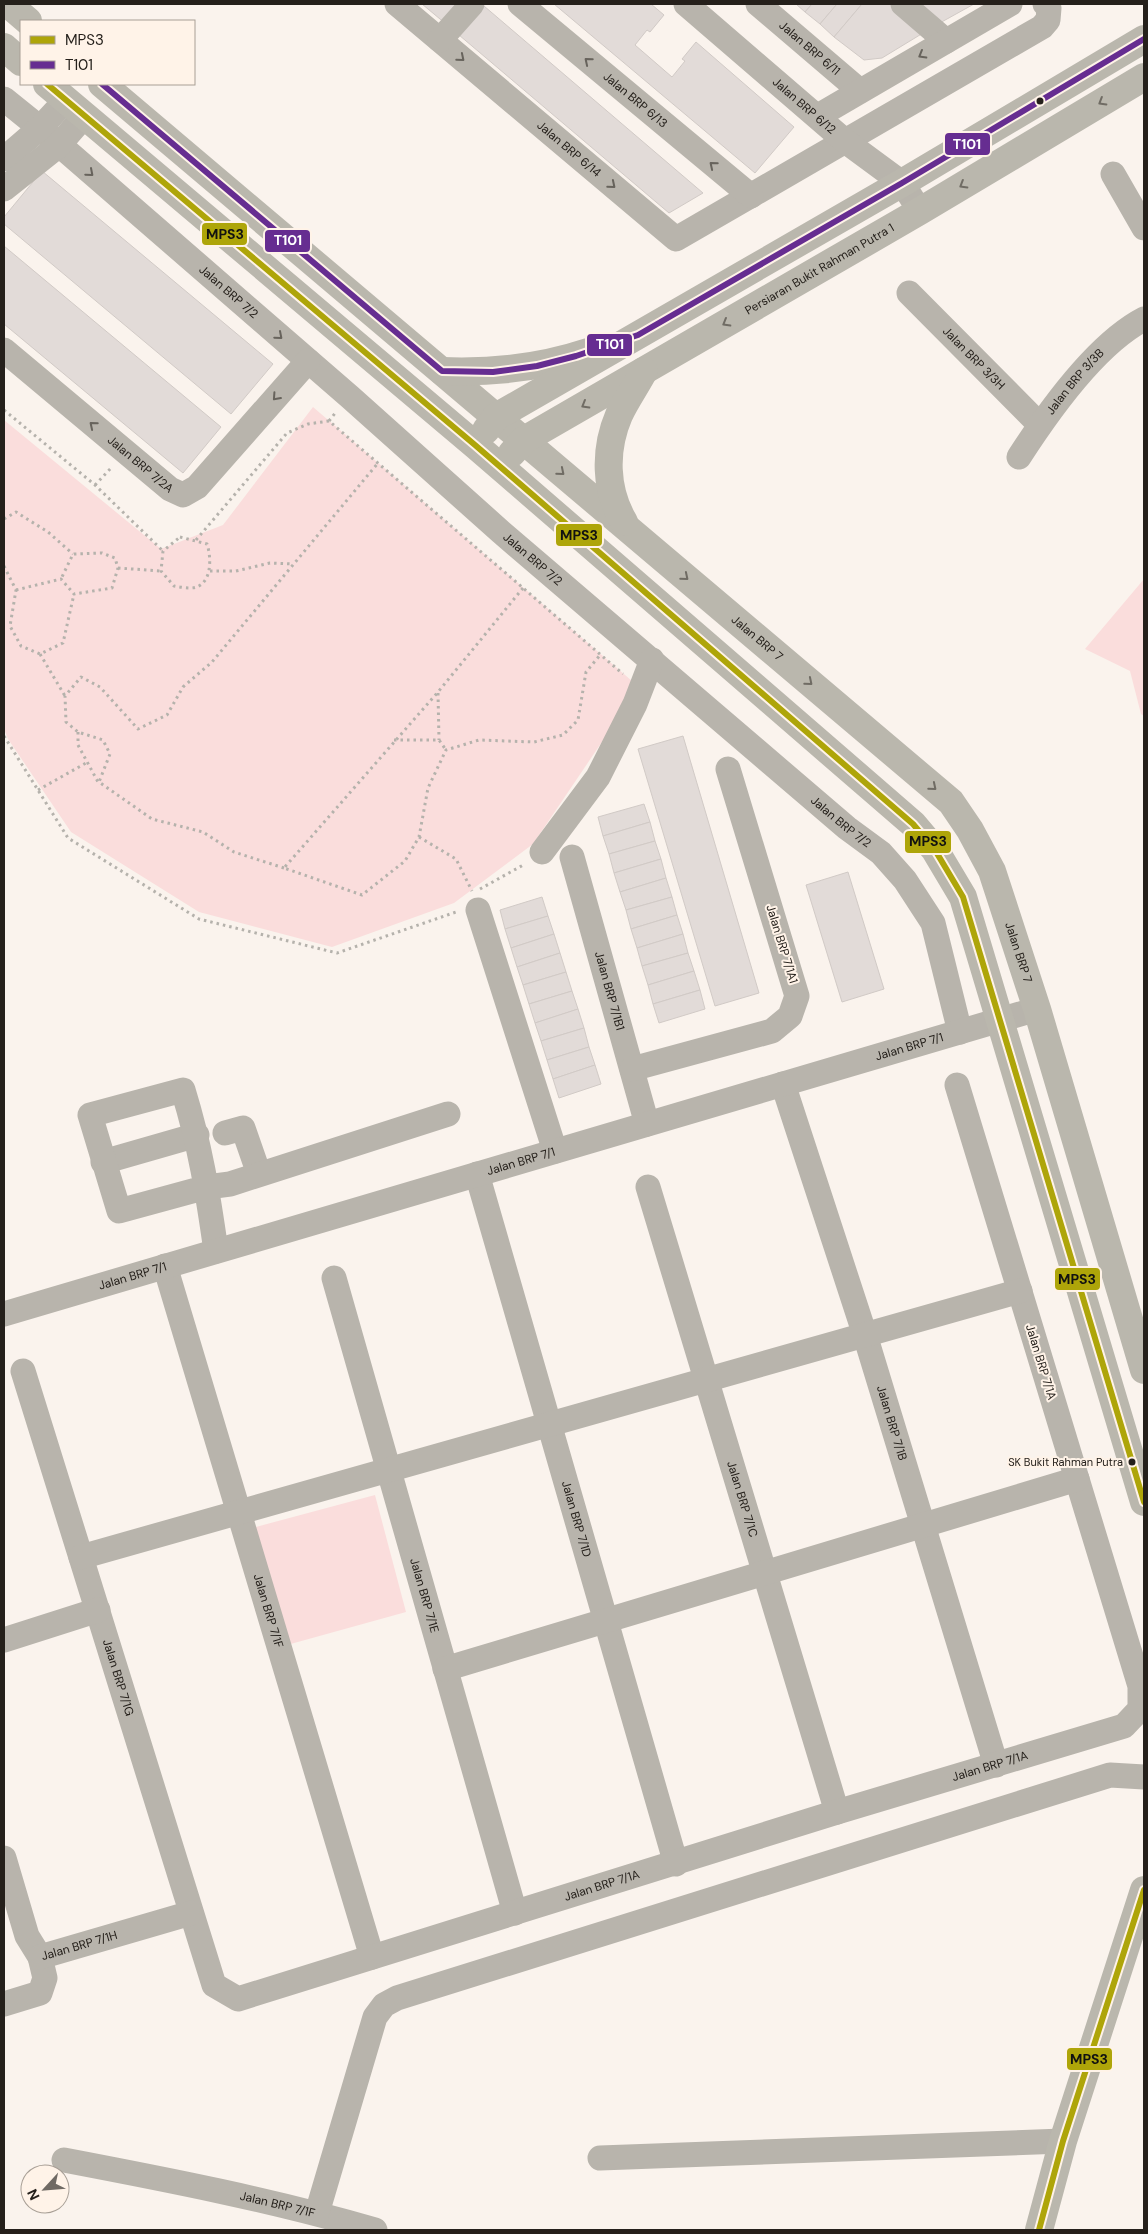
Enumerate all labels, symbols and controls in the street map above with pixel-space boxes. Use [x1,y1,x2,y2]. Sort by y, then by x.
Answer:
street label: Jalan BRP 6/11 [776,17,844,79]
legend [20,20,195,85]
text: MPS3 [65,30,104,50]
one-way arrow [919,48,928,58]
one-way arrow [455,52,464,60]
text: T101 [65,55,93,75]
one-way arrow [585,57,594,66]
street label: Jalan BRP 6/13 [600,68,671,131]
street label: Jalan BRP 6/12 [769,74,839,138]
unlabelled marker [1035,96,1045,106]
one-way arrow [1099,96,1108,106]
street label: Jalan BRP 6/14 [534,117,605,181]
line badge: T101 [944,132,991,156]
text: T101 [953,135,981,153]
one-way arrow [710,161,719,170]
one-way arrow [84,167,93,176]
one-way arrow [606,179,615,188]
one-way arrow [959,179,968,189]
street label: Persiaran Bukit Rahman Putra 1 [742,220,897,319]
line badge: MPS3 [201,222,248,246]
text: MPS3 [206,225,244,243]
line badge: T101 [264,229,311,253]
text: T101 [274,231,302,249]
street label: Jalan BRP 7/2 [196,262,262,322]
one-way arrow [722,317,731,327]
street label: Jalan BRP 3/3H [939,323,1009,393]
one-way arrow [273,330,282,338]
line badge: T101 [586,333,633,357]
text: T101 [596,335,624,353]
street label: Jalan BRP 3/3B [1042,345,1107,418]
one-way arrow [273,392,282,401]
one-way arrow [582,398,591,408]
one-way arrow [90,422,99,431]
street label: Jalan BRP 7/2A [104,432,177,497]
one-way arrow [555,466,564,474]
line badge: MPS3 [555,523,603,547]
text: MPS3 [560,526,598,544]
street label: Jalan BRP 7/2 [500,529,566,589]
one-way arrow [679,571,688,579]
street label: Jalan BRP 7 [728,612,786,664]
one-way arrow [803,676,812,684]
one-way arrow [927,781,936,789]
street label: Jalan BRP 7/2 [807,792,874,851]
line badge: MPS3 [904,830,952,854]
text: MPS3 [909,832,947,850]
street label: Jalan BRP 7/1A1 [762,903,802,985]
street label: Jalan BRP 7 [1001,920,1036,985]
street label: Jalan BRP 7/1B1 [591,950,628,1032]
street label: Jalan BRP 7/1 [873,1029,945,1064]
street label: Jalan BRP 7/1 [485,1144,557,1179]
street label: Jalan BRP 7/1 [97,1258,168,1294]
line badge: MPS3 [1054,1267,1101,1291]
text: MPS3 [1058,1270,1096,1288]
street label: Jalan BRP 7/1A [1022,1322,1060,1402]
street label: Jalan BRP 7/1B [873,1384,911,1462]
place label: SK Bukit Rahman Putra [1008,1455,1123,1469]
marker: SK Bukit Rahman Putra [1127,1457,1137,1467]
street label: Jalan BRP 7/1C [723,1459,762,1539]
street label: Jalan BRP 7/1D [558,1479,595,1559]
street label: Jalan BRP 7/1E [406,1556,443,1635]
street label: Jalan BRP 7/1F [250,1572,287,1650]
street label: Jalan BRP 7/1G [99,1637,138,1718]
street label: Jalan BRP 7/1A [950,1747,1030,1785]
street label: Jalan BRP 7/1A [562,1866,642,1905]
street label: Jalan BRP 7/1H [39,1927,119,1964]
line badge: MPS3 [1066,2047,1113,2071]
text: MPS3 [1070,2050,1108,2068]
north arrow [20,2164,70,2214]
text: N [23,2186,44,2203]
street label: Jalan BRP 7/1F [238,2188,317,2221]

